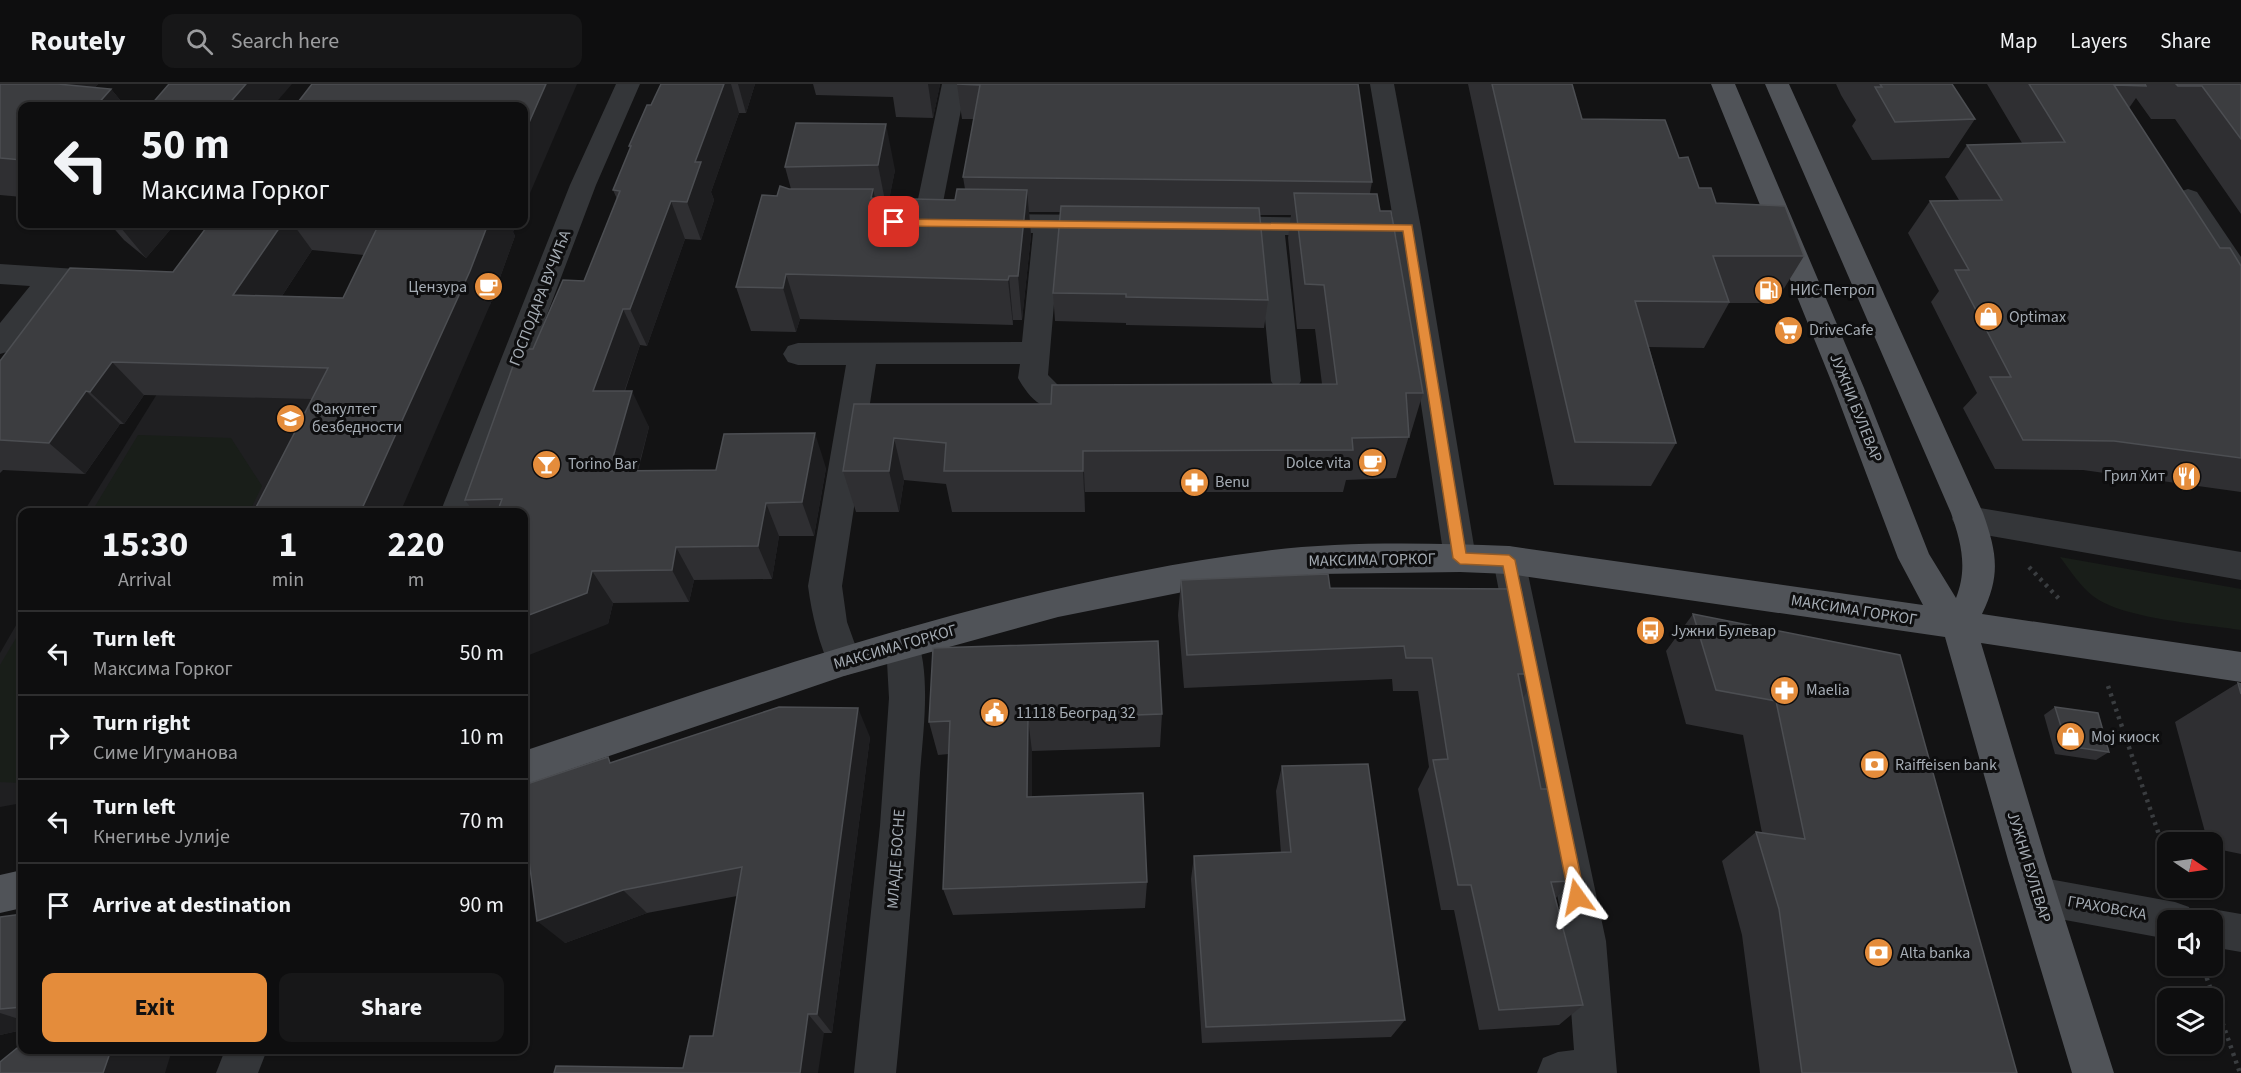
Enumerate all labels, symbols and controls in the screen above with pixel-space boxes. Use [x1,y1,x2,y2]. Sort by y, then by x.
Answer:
search box [162,14,582,68]
text: Routely [30,21,126,61]
icon: search [183,25,216,58]
text: Search here [231,25,339,57]
text: Map [2000,26,2037,56]
text: Layers [2070,26,2127,56]
text: Share [2160,26,2211,56]
text: 50 m [141,115,230,175]
icon: left [42,126,120,204]
text: Максима Горког [141,171,330,210]
pin [868,196,919,247]
icon: arrive [877,205,910,238]
street label: ГОСПОДАРА ВУЧИЋА [504,226,576,369]
cafe icon: Цензура [472,271,504,303]
fuel station icon: НИС Петрол [1753,274,1785,306]
place label: Цензура [408,276,467,298]
place label: НИС Петрол [1790,279,1875,301]
shop icon: Optimax [1972,301,2004,333]
place label: Optimax [2009,306,2066,328]
supermarket icon: DriveCafe [1772,314,1804,346]
place label: DriveCafe [1809,319,1873,341]
street label: ЈУЖНИ БУЛЕВАР [1824,350,1888,466]
place label: Факултет безбедности [312,398,402,438]
school or university icon: Факултет безбедности [275,402,307,434]
cafe icon: Dolce vita [1356,447,1388,479]
bar icon: Torino Bar [531,448,563,480]
place label: Dolce vita [1286,452,1351,474]
place label: Torino Bar [568,453,638,475]
restaurant icon: Грил Хит [2170,460,2202,492]
place label: Грил Хит [2104,465,2165,487]
pharmacy icon: Benu [1178,466,1210,498]
place label: Benu [1215,471,1250,493]
text: 15:30 [101,519,188,570]
text: 1 [278,519,297,570]
text: 220 [388,519,445,570]
street label: МАКСИМА ГОРКОГ [1308,548,1436,572]
text: Arrival [118,566,172,594]
text: min [272,566,304,594]
text: m [408,566,424,594]
street label: МАКСИМА ГОРКОГ [1789,589,1919,631]
bus stop icon: Јужни Булевар [1634,615,1666,647]
street label: МАКСИМА ГОРКОГ [831,619,959,675]
place label: Јужни Булевар [1671,620,1776,642]
text: Turn left [93,623,175,655]
icon: left [42,637,75,670]
text: 50 m [459,637,504,669]
text: Максима Горког [93,655,233,683]
pharmacy icon: Maelia [1769,674,1801,706]
place label: Maelia [1806,679,1850,701]
public building icon: 11118 Београд 32 [979,697,1011,729]
place label: 11118 Београд 32 [1016,702,1136,724]
text: Turn right [93,707,190,739]
icon: right [42,721,75,754]
text: 10 m [459,721,504,753]
shop icon: Мој киоск [2054,721,2086,753]
place label: Мој киоск [2091,726,2159,748]
text: Симе Игуманова [93,739,238,767]
bank icon: Raiffeisen bank [1858,749,1890,781]
place label: Raiffeisen bank [1895,754,1997,776]
text: Turn left [93,791,175,823]
icon: left [42,805,75,838]
text: 70 m [459,805,504,837]
street label: МЛАДЕ БОСНЕ [882,808,910,910]
street label: ЈУЖНИ БУЛЕВАР [2002,809,2056,925]
text: Кнегиње Јулије [93,823,230,851]
north arrow [2157,832,2223,898]
map controls [2157,832,2223,1054]
position arrow [1545,865,1609,929]
icon: arrive [42,889,75,922]
text: Arrive at destination [93,889,291,921]
text: 90 m [459,889,504,921]
street label: ГРАХОВСКА [2066,890,2149,926]
button: sound [2157,910,2223,976]
bank icon: Alta banka [1863,937,1895,969]
place label: Alta banka [1900,942,1970,964]
button: Exit [42,973,267,1042]
button: Share [279,973,504,1042]
button: layers [2157,988,2223,1054]

